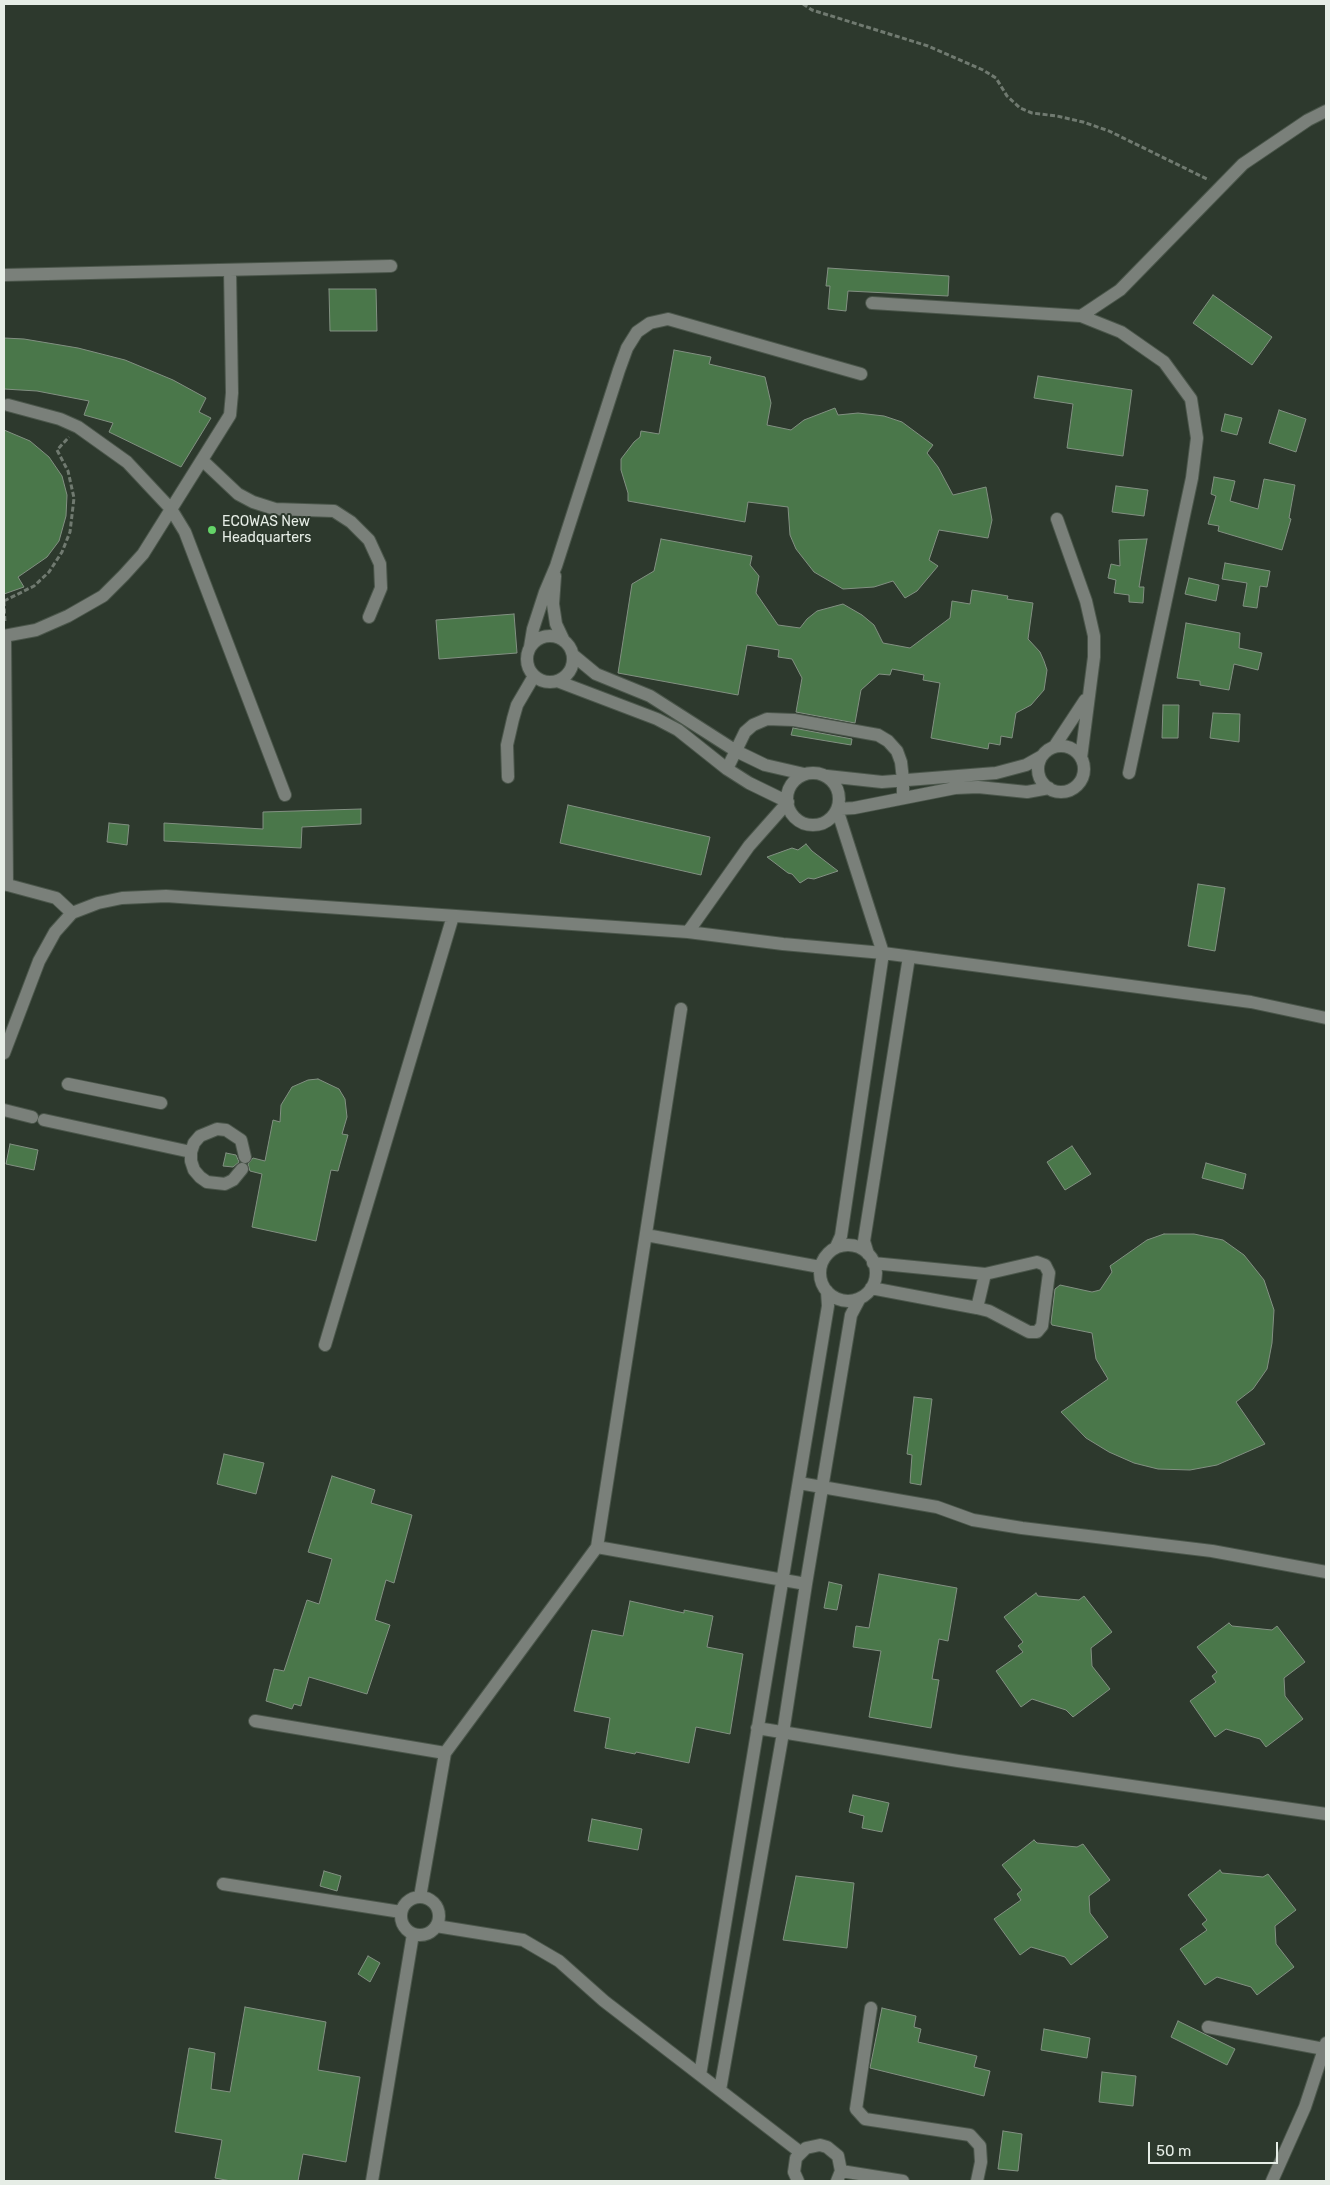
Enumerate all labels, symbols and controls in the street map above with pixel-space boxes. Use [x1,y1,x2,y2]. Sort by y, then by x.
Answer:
place label: ECOWAS New Headquarters [222,514,311,546]
marker: ECOWAS New Headquarters [206,524,218,536]
scale bar [1150,2132,1280,2164]
text: 50 m [1156,2142,1191,2160]

